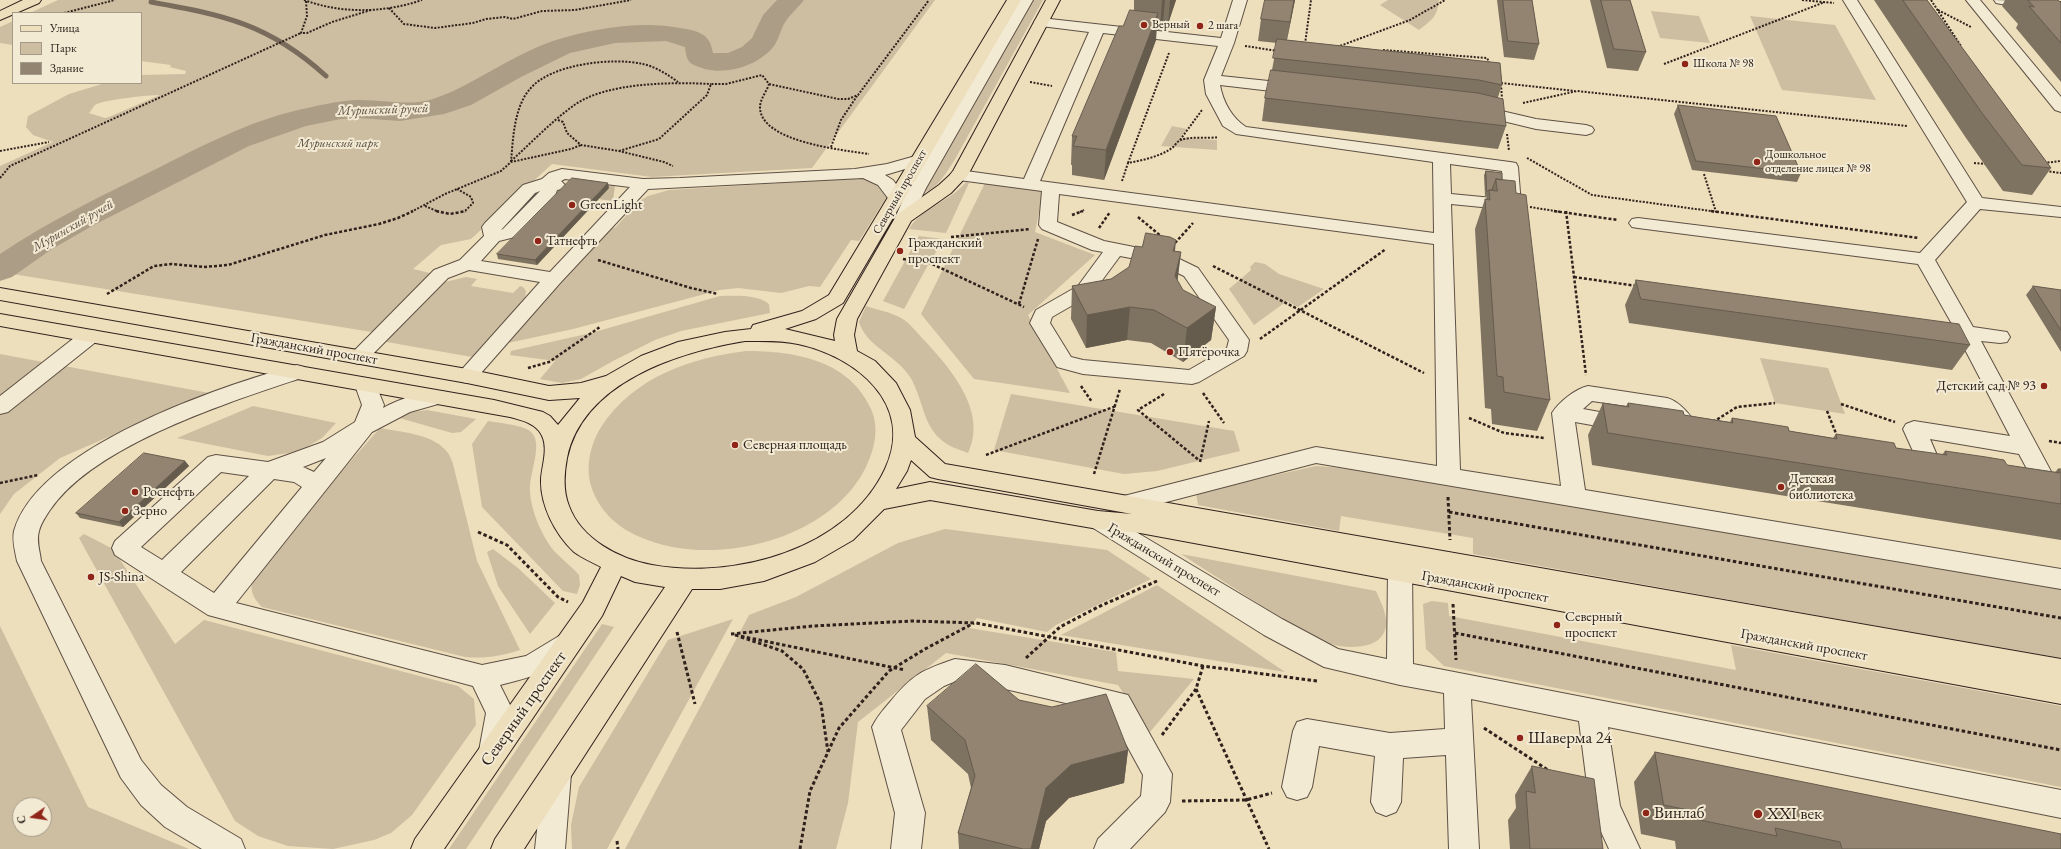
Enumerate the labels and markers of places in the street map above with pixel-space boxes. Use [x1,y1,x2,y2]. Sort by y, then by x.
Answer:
place label: Верный [1152,18,1190,32]
place label: 2 шага [1208,19,1238,33]
marker: Верный [1139,20,1149,30]
marker: 2 шага [1195,21,1205,31]
place label: Школа № 98 [1693,57,1754,71]
marker: Школа № 98 [1680,59,1690,69]
place label: Дошкольное отделение лицея № 98 [1765,148,1871,176]
marker: Дошкольное отделение лицея № 98 [1752,157,1762,167]
place label: GreenLight [580,197,642,213]
marker: GreenLight [567,200,577,210]
place label: Татнефть [546,233,597,249]
place label: Гражданский проспект [908,235,982,268]
marker: Татнефть [533,236,543,246]
marker: Гражданский проспект [895,246,905,256]
place label: Пятёрочка [1178,344,1240,360]
marker: Пятёрочка [1165,347,1175,357]
place label: Детский сад № 93 [1937,378,2036,394]
marker: Детский сад № 93 [2039,381,2049,391]
place label: Северная площадь [743,437,847,453]
marker: Северная площадь [730,440,740,450]
place label: Детская библиотека [1789,471,1854,504]
marker: Детская библиотека [1776,482,1786,492]
place label: Роснефть [143,484,195,500]
marker: Роснефть [130,487,140,497]
place label: Зерно [133,503,167,519]
marker: Зерно [120,506,130,516]
place label: JS-Shina [99,569,144,585]
marker: JS-Shina [86,572,96,582]
place label: Северный проспект [1565,609,1622,642]
marker: Северный проспект [1552,620,1562,630]
place label: Шаверма 24 [1528,728,1612,748]
marker: Шаверма 24 [1515,733,1525,743]
place label: Винлаб [1654,803,1705,823]
place label: XXI век [1767,804,1822,824]
marker: Винлаб [1641,808,1651,818]
marker: XXI век [1752,808,1764,820]

